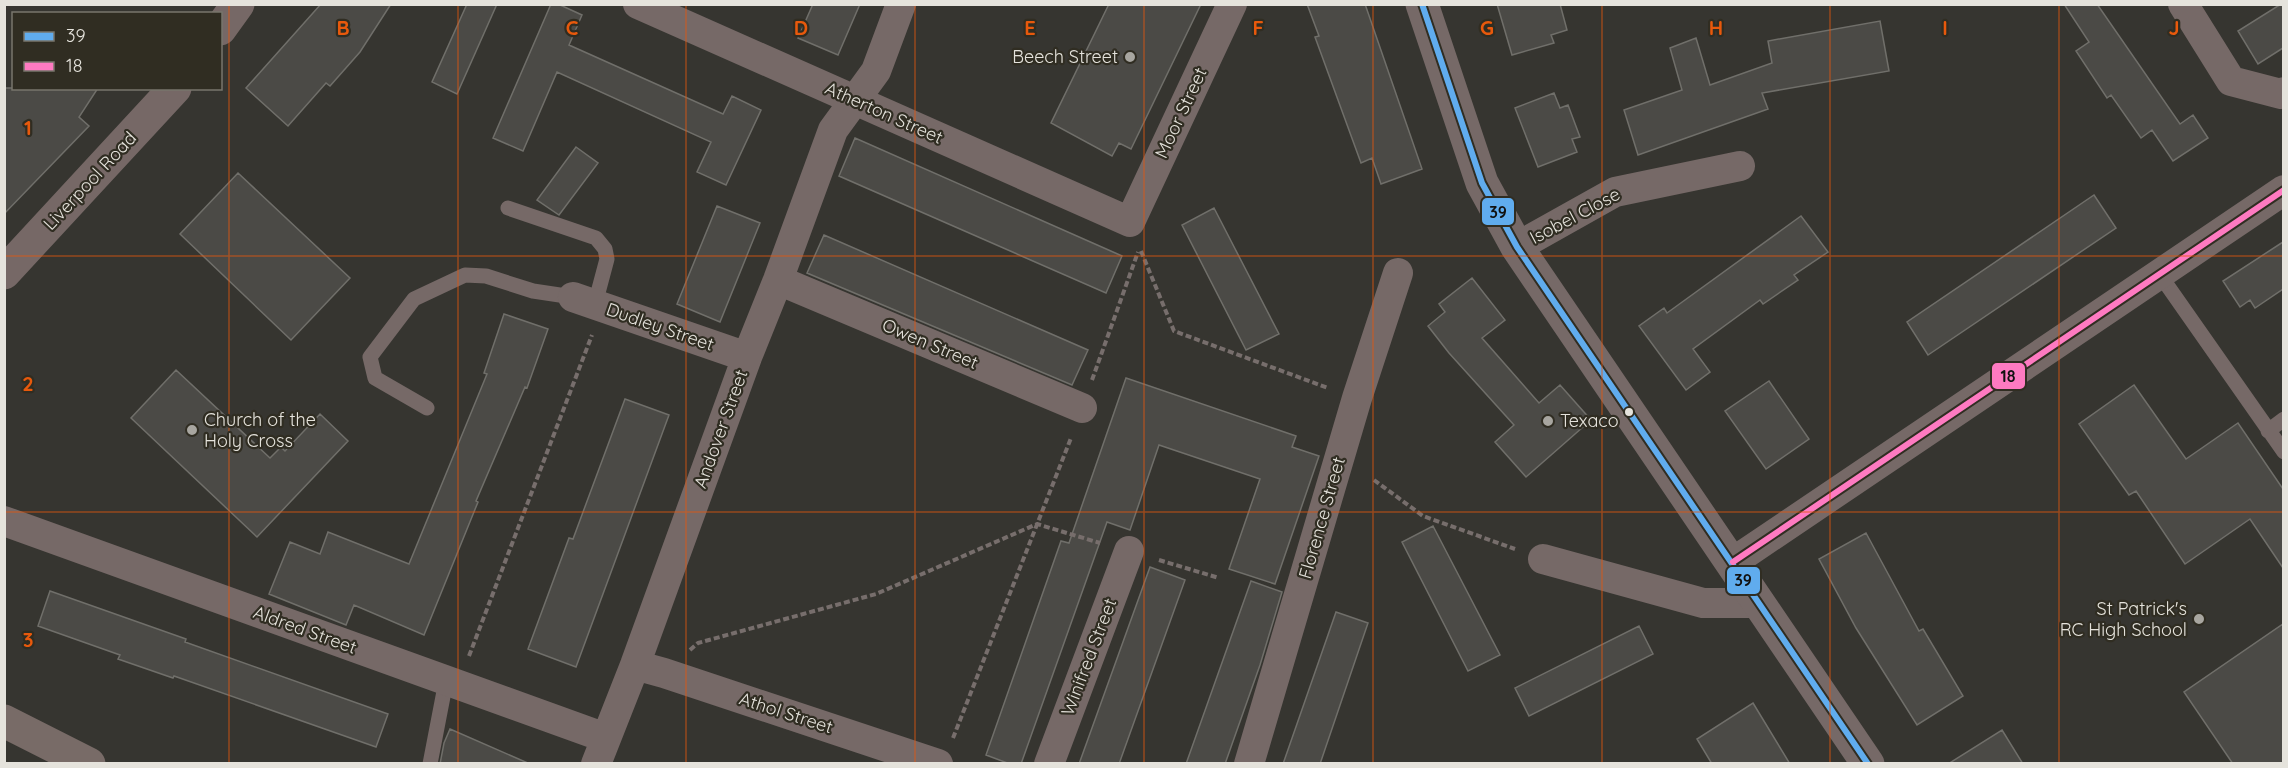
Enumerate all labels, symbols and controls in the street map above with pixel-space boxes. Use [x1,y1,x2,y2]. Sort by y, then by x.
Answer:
legend [12,12,222,90]
text: B [336,15,350,40]
text: C [566,15,579,40]
text: D [794,15,808,40]
text: E [1024,15,1036,40]
text: F [1252,15,1264,40]
text: G [1480,15,1494,40]
text: H [1709,15,1723,40]
text: I [1942,15,1948,40]
text: J [2168,15,2180,40]
text: 39 [66,24,85,47]
place label: Beech Street [1012,45,1118,68]
marker: Beech Street [1123,50,1137,64]
text: 18 [66,54,82,77]
street label: Moor Street [1149,64,1212,162]
street label: Atherton Street [822,76,947,149]
text: 1 [24,115,32,140]
street label: Liverpool Road [38,127,141,235]
street label: Isobel Close [1526,182,1624,249]
line badge: 39 [1481,197,1515,226]
text: 39 [1489,202,1507,222]
street label: Dudley Street [603,297,717,356]
street label: Owen Street [879,313,982,374]
line badge: 18 [1991,362,2026,390]
street label: Andover Street [688,366,753,491]
text: 18 [2001,366,2016,386]
text: 2 [22,371,34,396]
unlabelled marker [1623,406,1635,418]
place label: Church of the Holy Cross [204,408,316,452]
place label: Texaco [1560,409,1619,432]
marker: Texaco [1541,414,1555,428]
marker: Church of the Holy Cross [185,423,199,437]
street label: Florence Street [1293,454,1350,581]
line badge: 39 [1726,566,1761,595]
text: 39 [1734,570,1752,590]
street label: Winifred Street [1056,595,1121,719]
place label: St Patrick's RC High School [2060,597,2187,641]
street label: Aldred Street [250,600,360,659]
marker: St Patrick's RC High School [2192,612,2206,626]
text: 3 [23,627,33,652]
street label: Athol Street [736,687,836,738]

